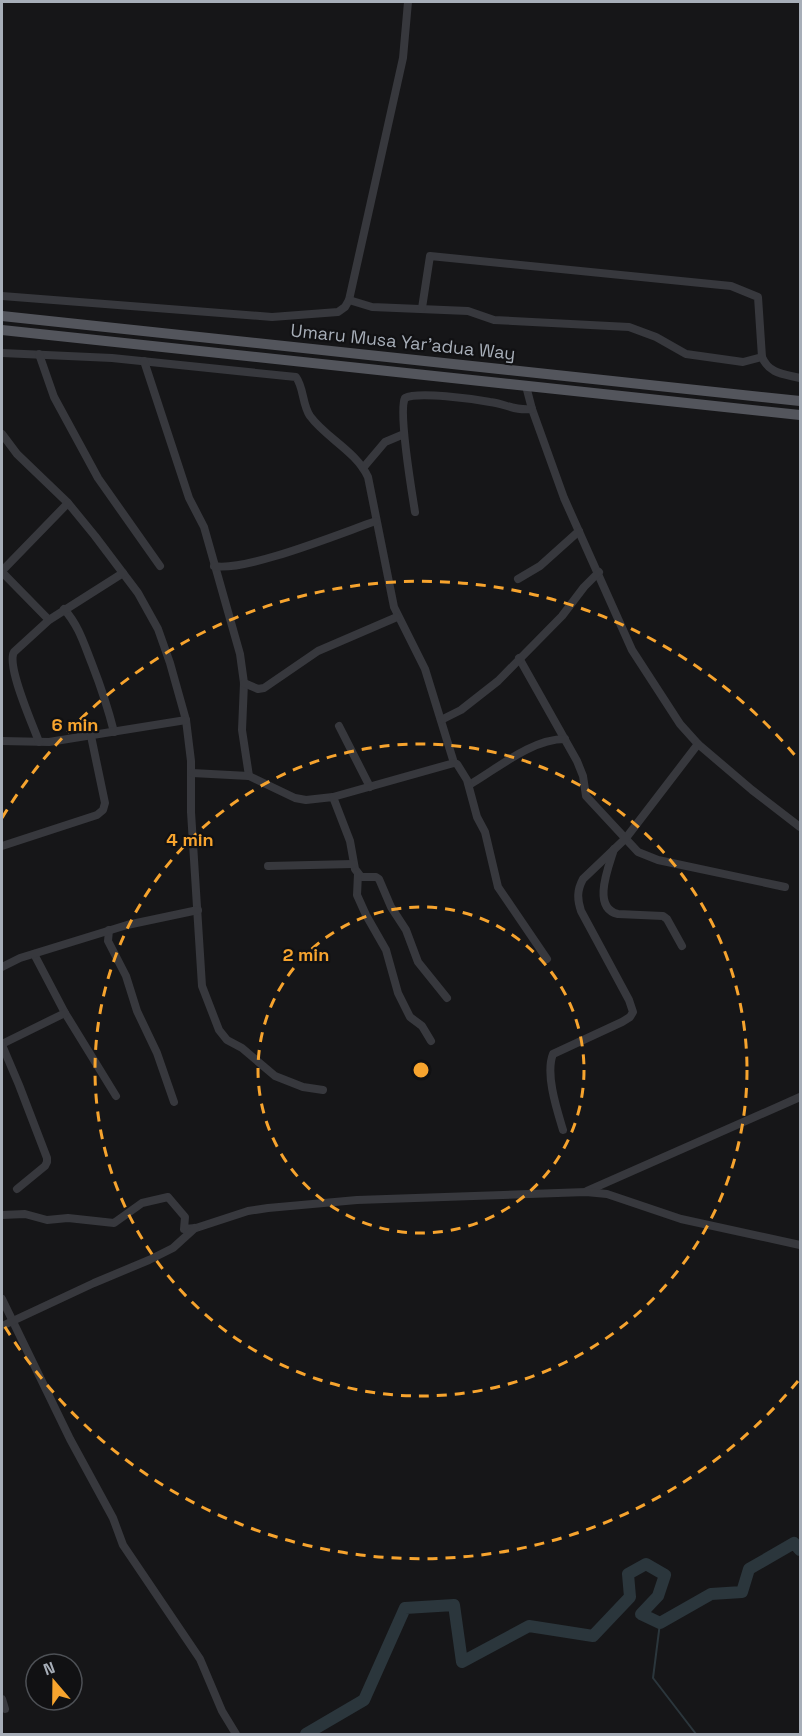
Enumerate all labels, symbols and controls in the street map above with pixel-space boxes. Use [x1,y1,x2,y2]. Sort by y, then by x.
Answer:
street label: Umaru Musa Yar'adua Way [289,318,517,365]
text: 6 min [52,713,98,736]
text: 4 min [166,828,214,851]
text: 2 min [283,943,329,966]
centre of rings [411,1060,431,1080]
north arrow [24,1652,84,1712]
text: N [40,1657,58,1680]

